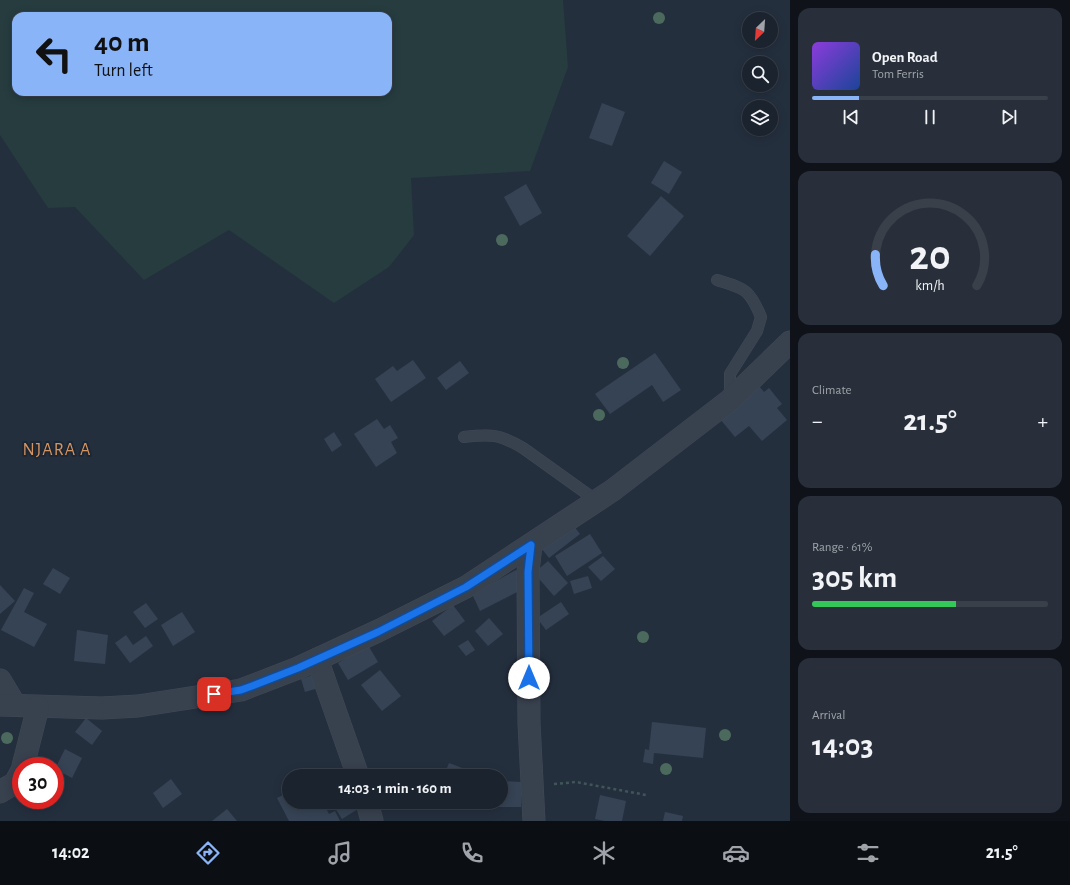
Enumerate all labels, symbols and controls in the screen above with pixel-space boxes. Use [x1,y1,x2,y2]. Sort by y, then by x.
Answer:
north arrow [742,12,778,48]
map controls [742,12,778,136]
icon: left [28,28,80,80]
text: 40 m [94,29,150,57]
text: Open Road [872,50,938,65]
button: search [742,56,778,92]
text: Turn left [94,62,153,80]
text: Tom Ferris [872,68,924,81]
button: layers [742,100,778,136]
icon: previous [840,106,862,128]
icon: pause [919,106,941,128]
icon: next [998,106,1020,128]
text: 20 [909,236,951,277]
text: km/h [915,278,945,292]
text: Climate [812,384,851,397]
text: 21.5° [903,406,957,436]
text: − [812,410,823,432]
text: + [1037,410,1048,432]
district label: NJARA A [22,441,92,459]
text: Range · 61% [812,541,872,554]
text: 305 km [812,563,897,593]
position arrow [508,657,550,699]
pin [197,677,231,711]
icon: arrive [203,683,225,705]
text: Arrival [812,709,845,722]
text: 14:03 [812,731,873,761]
speed limit sign: 30 [12,757,64,809]
text: 14:03 · 1 min · 160 m [338,781,452,796]
icon: directions [194,839,222,867]
icon: music [326,839,354,867]
icon: phone [458,839,486,867]
icon: climate [590,839,618,867]
icon: car [722,839,750,867]
icon: filters [854,839,882,867]
text: 14:02 [52,844,90,862]
text: 21.5° [986,844,1018,862]

